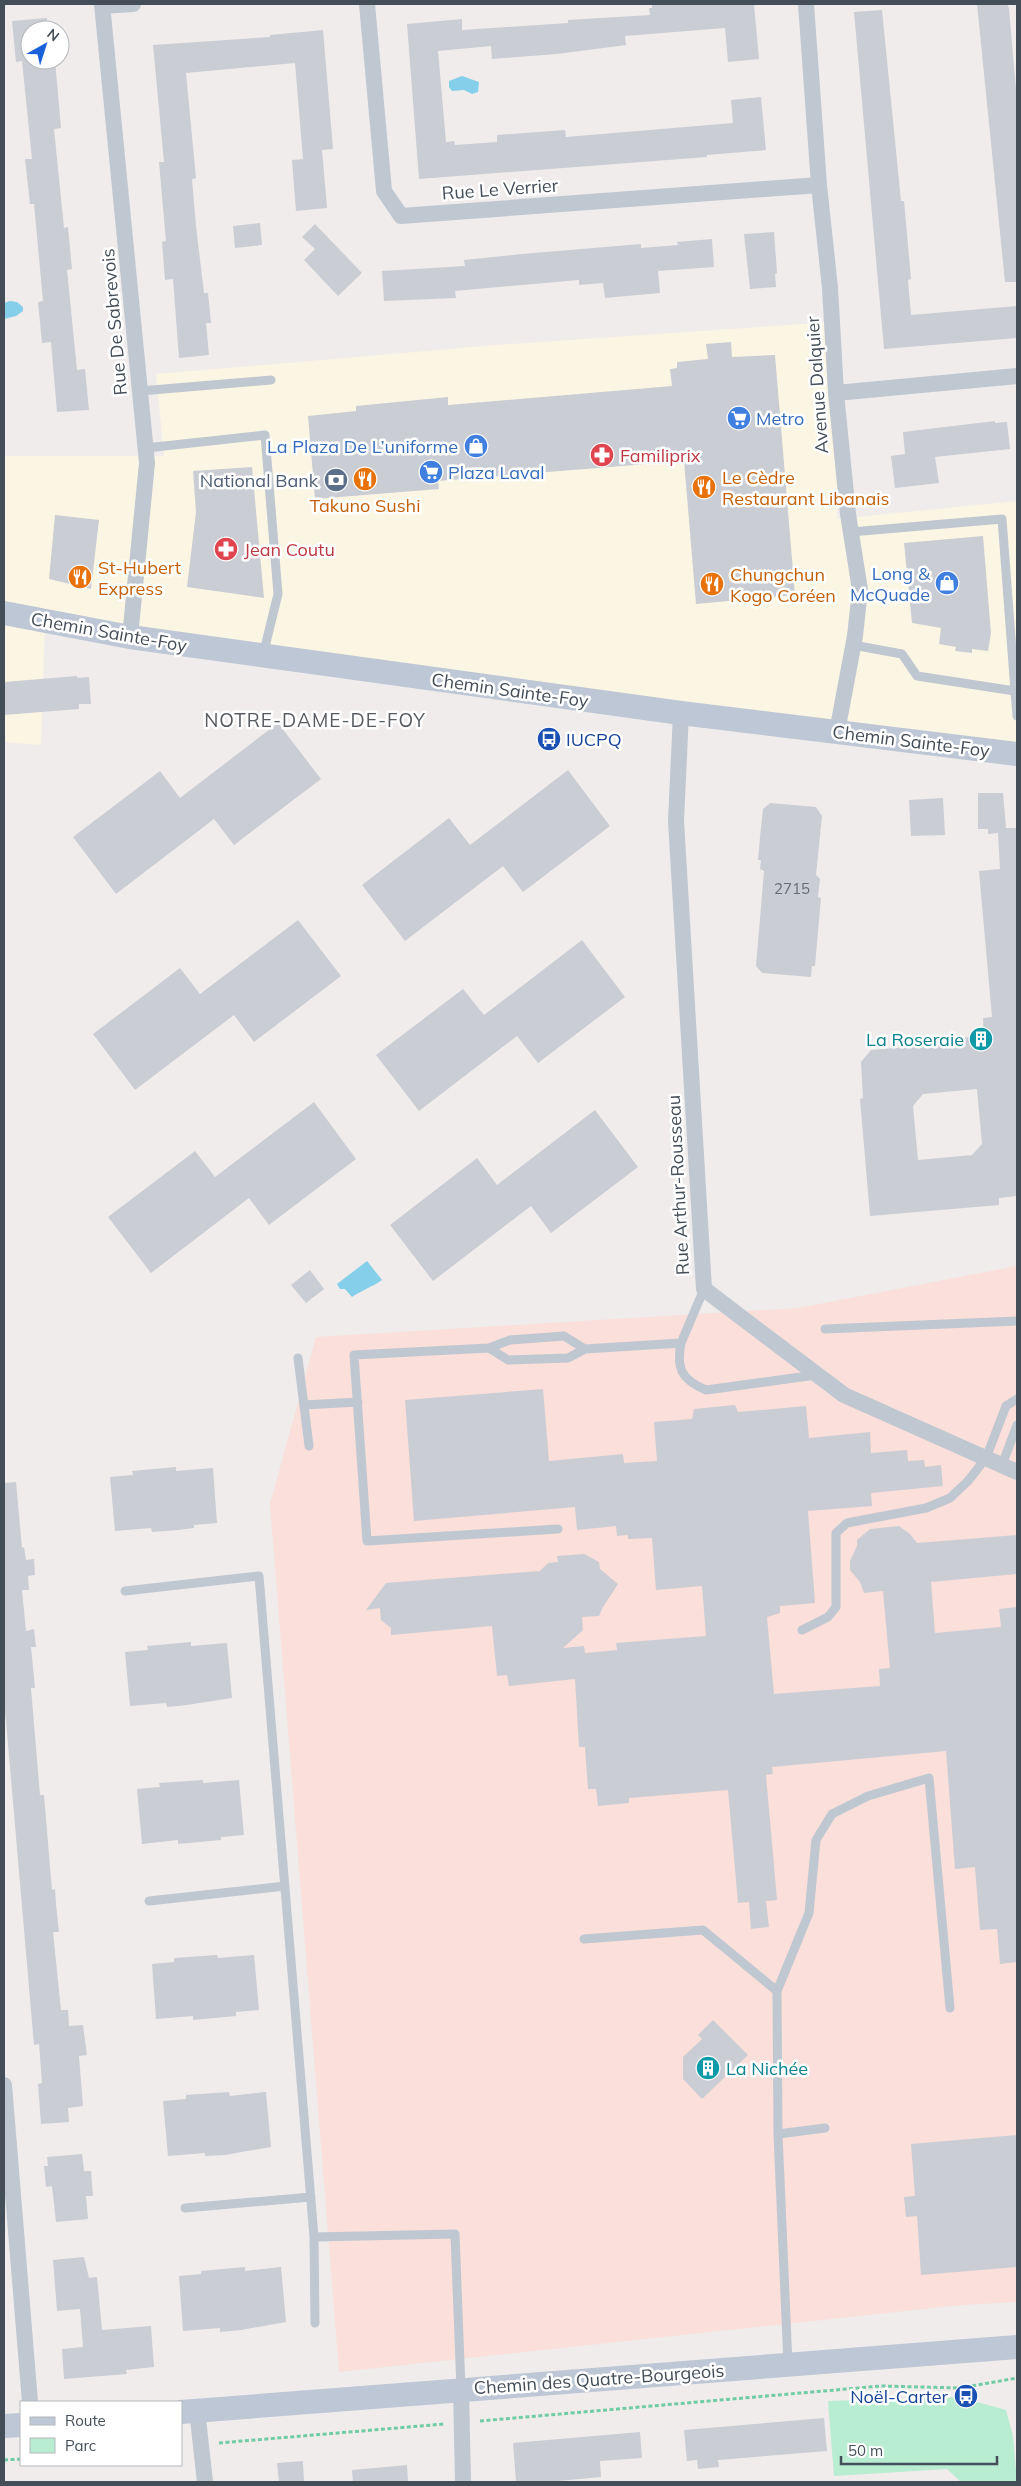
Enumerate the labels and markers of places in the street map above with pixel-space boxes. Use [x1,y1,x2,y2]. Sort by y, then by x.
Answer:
supermarket icon: Metro [726,405,752,431]
place label: Metro [756,407,804,430]
shop icon: La Plaza De L’uniforme [463,433,489,459]
place label: La Plaza De L’uniforme [267,435,458,458]
pharmacy icon: Familiprix [589,442,615,468]
place label: Familiprix [620,444,701,467]
supermarket icon: Plaza Laval [418,459,444,485]
place label: Plaza Laval [448,461,545,484]
restaurant icon: Takuno Sushi [352,466,378,492]
place label: Le Cèdre Restaurant Libanais [722,466,889,510]
bank icon: National Bank [323,467,349,493]
place label: National Bank [200,469,319,492]
restaurant icon: Le Cèdre Restaurant Libanais [691,474,717,500]
place label: Takuno Sushi [310,494,420,517]
pharmacy icon: Jean Coutu [213,536,239,562]
place label: Jean Coutu [244,538,335,561]
place label: St-Hubert Express [98,556,181,600]
place label: Long & McQuade [850,562,931,606]
place label: Chungchun Kogo Coréen [730,563,836,607]
restaurant icon: St-Hubert Express [67,564,93,590]
shop icon: Long & McQuade [934,570,960,596]
restaurant icon: Chungchun Kogo Coréen [699,571,725,597]
bus stop icon: IUCPQ [536,726,562,752]
place label: IUCPQ [566,728,622,751]
building icon: La Roseraie [968,1026,994,1052]
place label: La Roseraie [866,1028,964,1051]
building icon: La Nichée [695,2055,721,2081]
place label: La Nichée [726,2057,808,2080]
bus stop icon: Noël-Carter [953,2383,979,2409]
place label: Noël-Carter [850,2385,948,2408]

